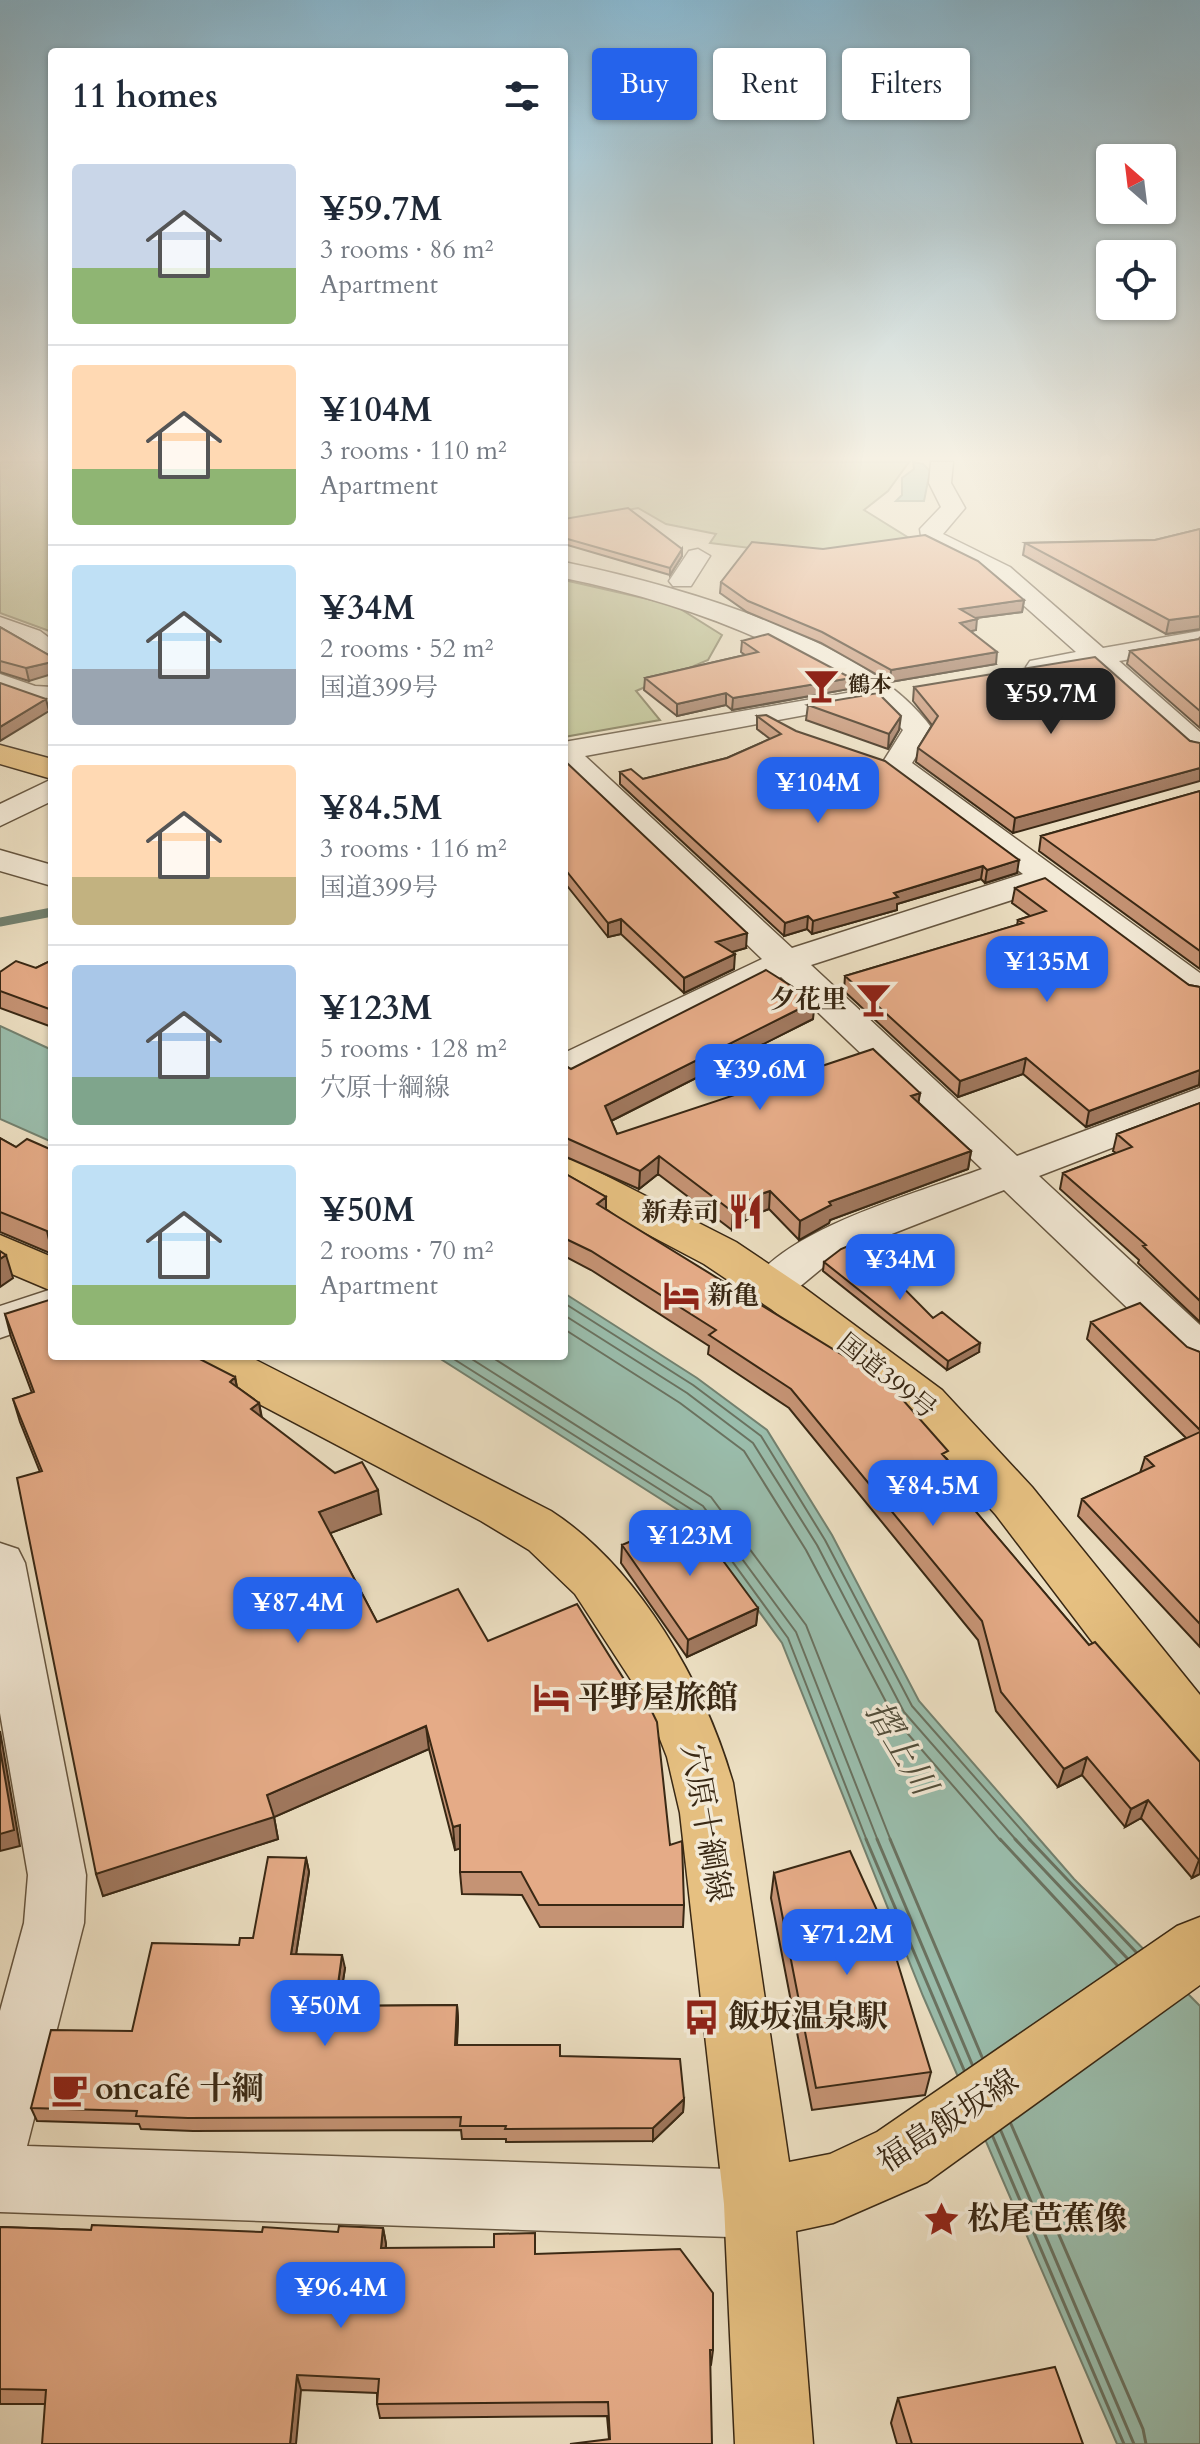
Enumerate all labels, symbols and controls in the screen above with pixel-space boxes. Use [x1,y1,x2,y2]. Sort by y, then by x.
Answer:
chip: Buy [592,48,697,120]
chip: Rent [713,48,826,120]
chip: Filters [842,48,970,120]
text: 11 homes [72,73,218,119]
icon: filters [500,74,544,118]
north arrow [1096,144,1176,224]
map controls [1096,144,1176,320]
text: ¥59.7M [320,186,442,232]
icon: home [136,196,232,292]
text: 3 rooms · 86 m² [320,232,493,267]
button: locate [1096,240,1176,320]
text: Apartment [320,267,438,302]
text: ¥104M [320,387,432,433]
icon: home [136,397,232,493]
text: 3 rooms · 110 m² [320,433,507,468]
text: Apartment [320,468,438,503]
text: ¥34M [320,585,415,631]
icon: home [136,597,232,693]
text: 2 rooms · 52 m² [320,631,493,666]
bar icon: 鶴本 [803,666,841,704]
pin: ¥59.7M [986,668,1116,736]
text: 国道399号 [320,670,438,705]
place label: 鶴本 [848,670,892,700]
text: ¥59.7M [1004,676,1098,711]
pin: ¥104M [762,757,874,825]
text: ¥104M [775,765,861,800]
text: ¥84.5M [320,785,442,831]
icon: home [136,797,232,893]
text: 3 rooms · 116 m² [320,831,507,866]
text: 国道399号 [320,870,438,905]
pin: ¥135M [991,936,1103,1004]
text: ¥135M [1004,944,1090,979]
bar icon: 夕花里 [854,980,892,1018]
place label: 夕花里 [769,982,847,1017]
text: ¥123M [320,985,432,1031]
icon: home [136,997,232,1093]
text: 5 rooms · 128 m² [320,1031,507,1066]
pin: ¥39.6M [695,1044,825,1112]
text: ¥39.6M [713,1052,807,1087]
text: 穴原十綱線 [320,1070,450,1105]
text: ¥50M [320,1187,415,1233]
restaurant icon: 新寿司 [726,1193,764,1231]
place label: 新寿司 [641,1195,719,1230]
icon: home [136,1197,232,1293]
text: 2 rooms · 70 m² [320,1233,493,1268]
pin: ¥34M [853,1234,947,1302]
text: ¥34M [864,1242,936,1277]
text: Apartment [320,1268,438,1303]
hotel icon: 新亀 [662,1276,700,1314]
place label: 新亀 [707,1278,759,1313]
street label: 国道399号 [830,1325,944,1427]
pin: ¥84.5M [868,1460,998,1528]
text: ¥84.5M [886,1468,980,1503]
pin: ¥123M [634,1510,746,1578]
text: ¥123M [647,1518,733,1553]
pin: ¥87.4M [233,1577,363,1645]
text: ¥87.4M [251,1585,345,1620]
place label: 平野屋旅館 [578,1676,738,1720]
hotel icon: 平野屋旅館 [533,1679,571,1717]
water label: 摺上川 [855,1692,949,1807]
street label: 穴原十綱線 [670,1740,742,1906]
pin: ¥71.2M [782,1909,912,1977]
text: ¥71.2M [800,1917,894,1952]
pin: ¥50M [278,1980,372,2048]
text: ¥50M [289,1988,361,2023]
place label: 飯坂温泉駅 [728,1995,888,2039]
bus stop icon: 飯坂温泉駅 [683,1998,721,2036]
street label: 福島飯坂線 [869,2059,1027,2183]
place label: oncafé 十綱 [95,2067,264,2111]
cafe icon: oncafé 十綱 [50,2070,88,2108]
place label: 松尾芭蕉像 [967,2197,1127,2241]
place icon: 松尾芭蕉像 [922,2200,960,2238]
pin: ¥96.4M [276,2262,406,2330]
text: ¥96.4M [294,2270,388,2305]

